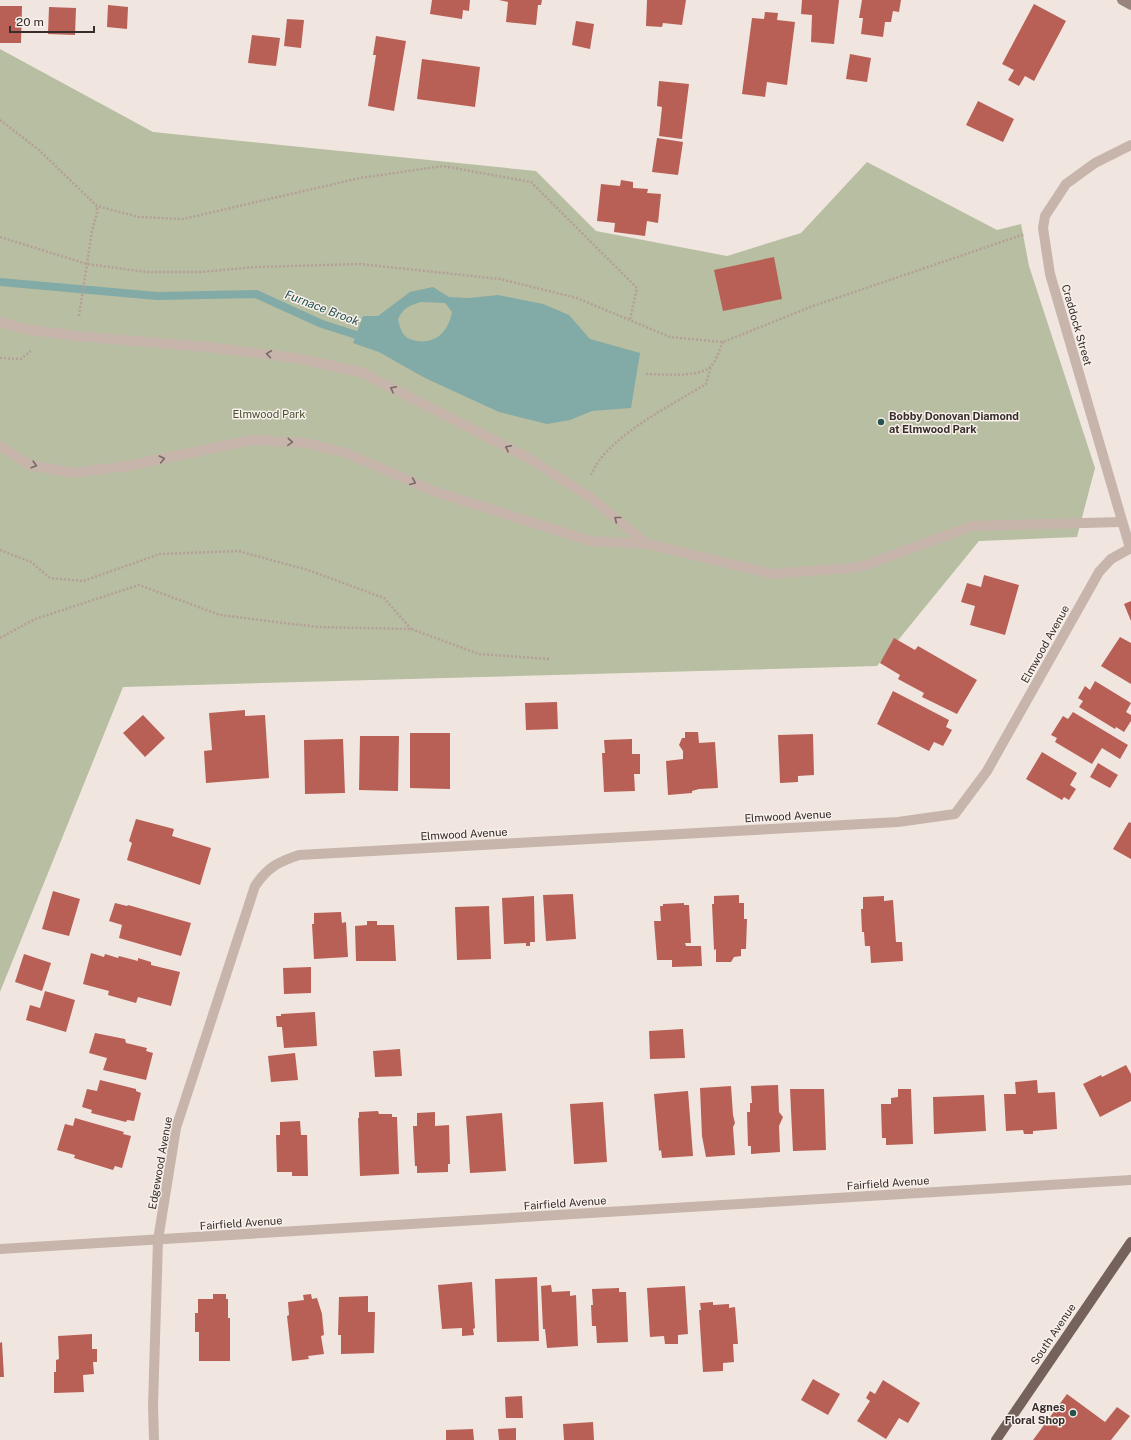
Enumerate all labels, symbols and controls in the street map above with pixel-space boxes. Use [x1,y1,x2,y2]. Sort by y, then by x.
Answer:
scale bar [10,8,94,34]
text: 20 m [16,15,44,29]
street label: Craddock Street [1060,283,1094,367]
water label: Furnace Brook [283,287,362,329]
one-way arrow [266,350,272,359]
one-way arrow [390,386,397,394]
park label: Elmwood Park [233,408,305,420]
place label: Bobby Donovan Diamond at Elmwood Park [889,410,1019,435]
marker: Bobby Donovan Diamond at Elmwood Park [876,417,886,427]
one-way arrow [287,438,293,447]
one-way arrow [505,445,513,453]
one-way arrow [159,455,165,463]
one-way arrow [30,460,37,469]
one-way arrow [408,477,416,485]
one-way arrow [614,517,622,524]
street label: Elmwood Avenue [1019,603,1071,685]
street label: Elmwood Avenue [744,808,832,824]
street label: Elmwood Avenue [420,826,508,842]
street label: Edgewood Avenue [146,1116,174,1210]
street label: Fairfield Avenue [846,1174,930,1192]
street label: Fairfield Avenue [523,1194,607,1212]
street label: Fairfield Avenue [199,1214,283,1232]
street label: South Avenue [1028,1301,1078,1367]
place label: Agnes Floral Shop [1005,1401,1065,1426]
marker: Agnes Floral Shop [1068,1408,1078,1418]

